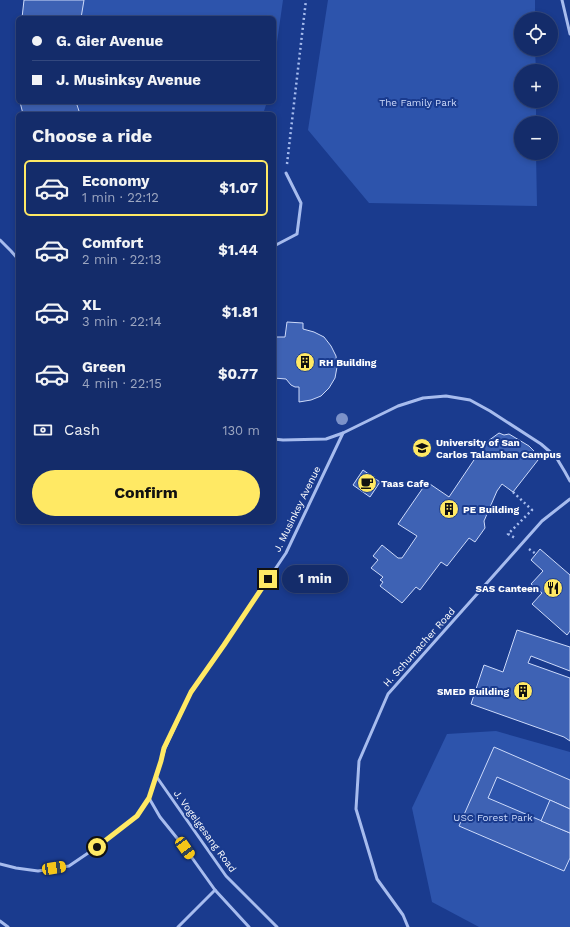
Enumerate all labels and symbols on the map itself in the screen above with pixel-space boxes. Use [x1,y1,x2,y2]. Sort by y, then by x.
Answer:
park label: The Family Park [379,97,457,108]
building icon: RH Building [294,351,316,373]
place label: RH Building [319,357,377,368]
school or university icon: University of San Carlos Talamban Campus [411,437,433,459]
place label: University of San Carlos Talamban Campus [436,437,562,460]
street label: J. Musinksy Avenue [271,464,323,554]
cafe icon: Taas Cafe [356,472,378,494]
place label: Taas Cafe [381,478,429,489]
building icon: PE Building [438,498,460,520]
place label: PE Building [463,504,519,515]
callout: 1 min [282,565,348,593]
route end [259,570,277,588]
restaurant icon: SAS Canteen [542,577,564,599]
place label: SAS Canteen [476,583,539,594]
street label: H. Schumacher Road [381,605,457,689]
building icon: SMED Building [512,680,534,702]
place label: SMED Building [437,686,509,697]
street label: J. Vogelgesang Road [172,788,238,874]
park label: USC Forest Park [453,812,533,823]
car [173,835,197,861]
route start [88,838,106,856]
car [41,860,67,876]

